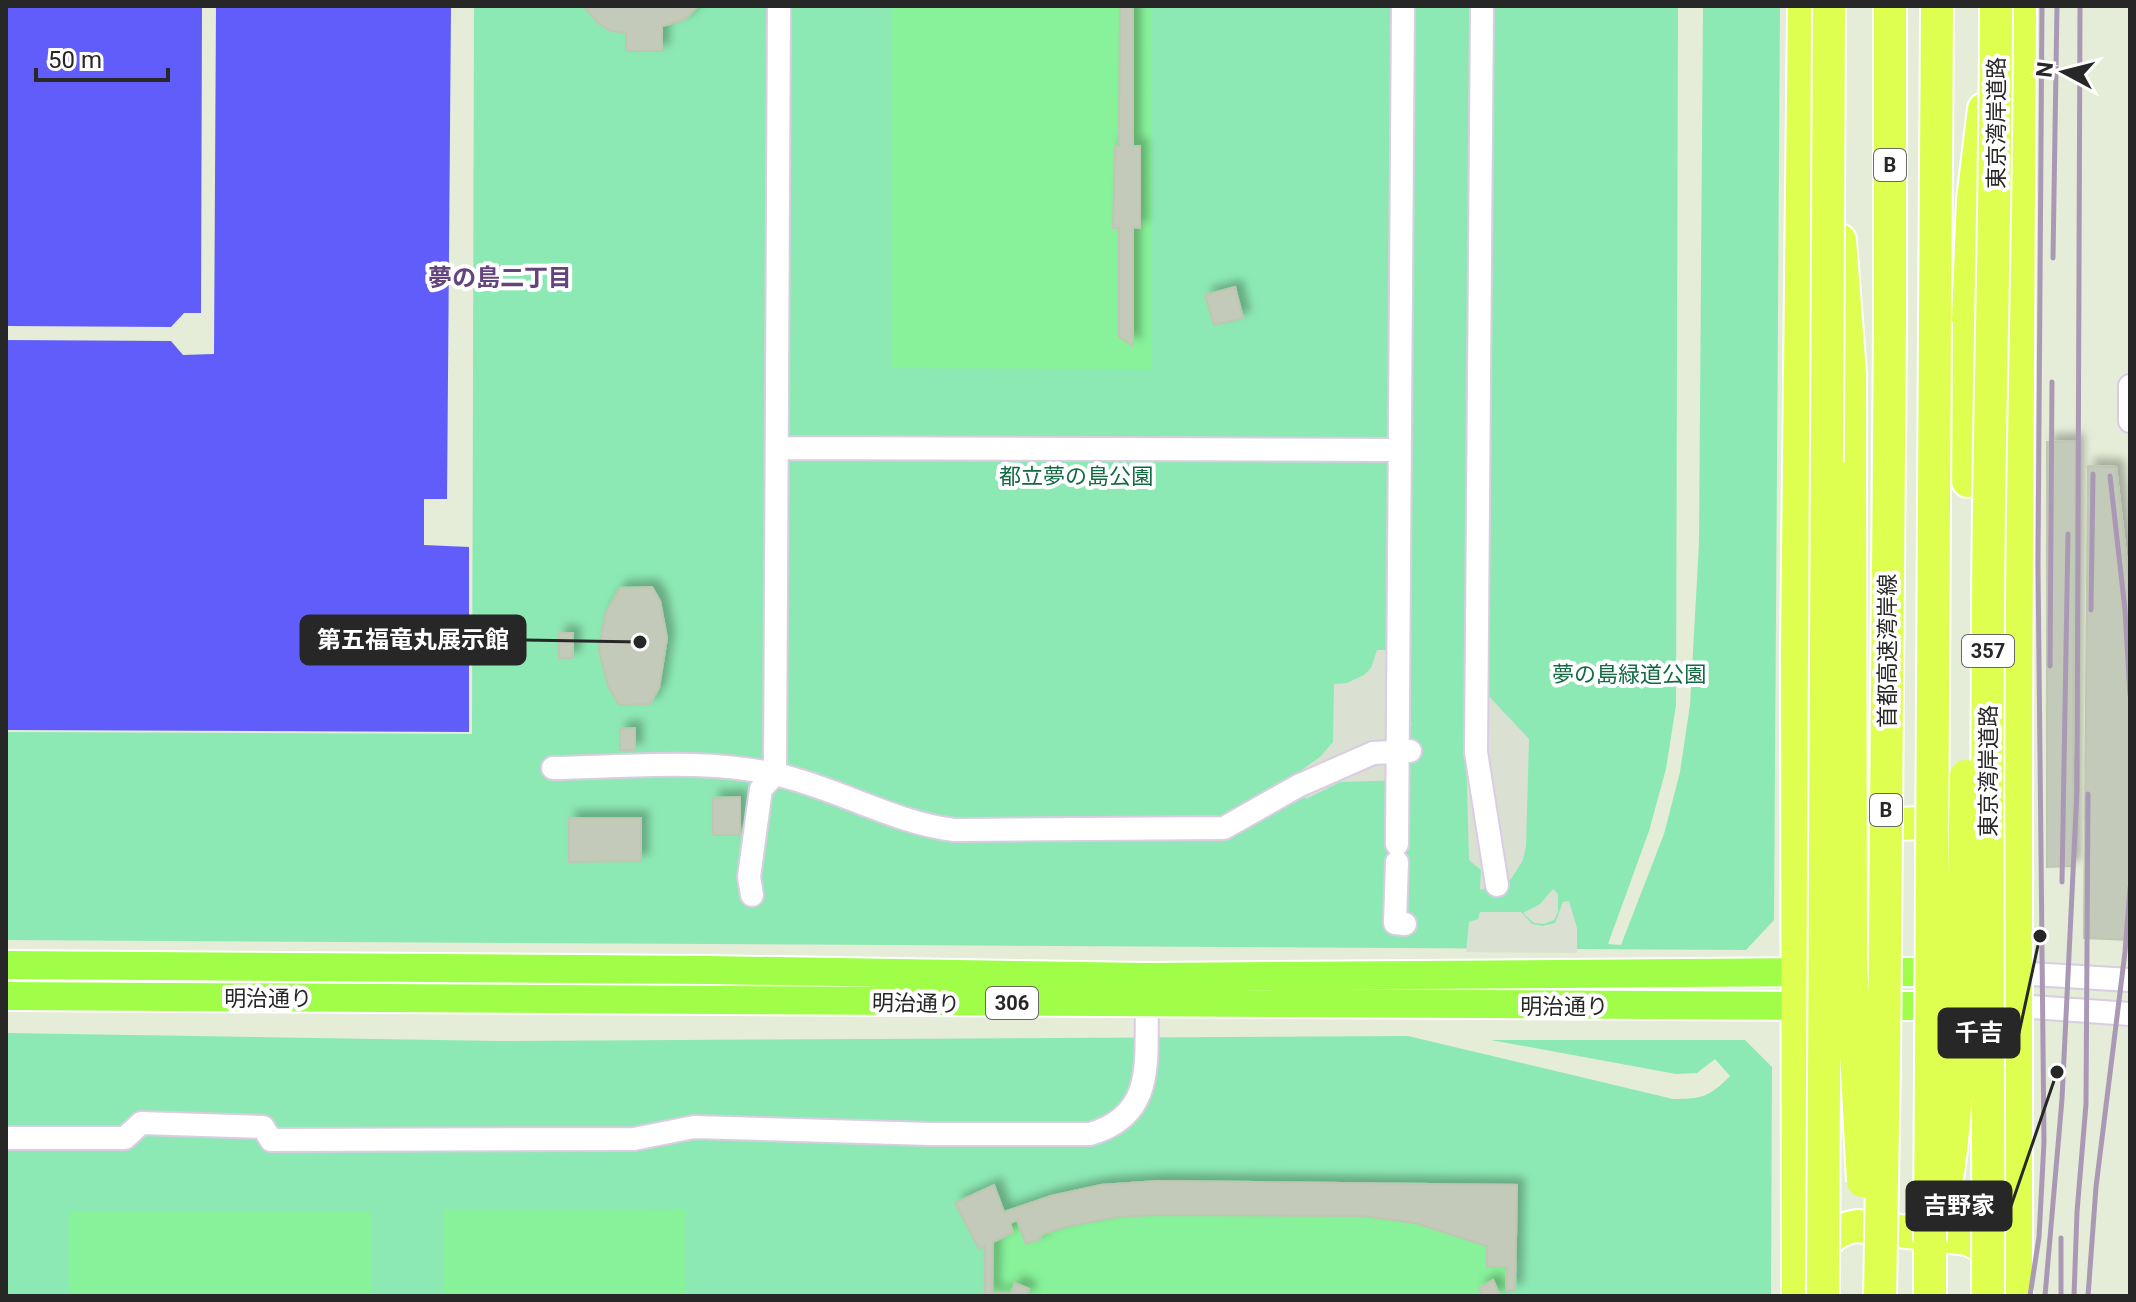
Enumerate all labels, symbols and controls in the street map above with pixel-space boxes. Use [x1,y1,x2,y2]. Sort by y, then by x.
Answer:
scale bar [36,32,168,82]
north arrow [2024,32,2104,112]
text: 50 m [48,46,102,74]
street label: 東京湾岸道路 [1984,57,2009,189]
text: N [2031,60,2058,79]
road number: B [1874,149,1906,181]
district label: 夢の島二丁目 [428,264,572,292]
park label: 都立夢の島公園 [999,464,1153,489]
street label: 首都高速湾岸線 [1875,574,1900,728]
callout: 第五福竜丸展示館 [301,616,525,664]
text: 第五福竜丸展示館 [317,626,509,654]
road number: 357 [1962,635,2014,667]
park label: 夢の島緑道公園 [1552,662,1706,687]
street label: 東京湾岸道路 [1976,705,2001,837]
road number: B [1870,794,1902,826]
street label: 明治通り [224,986,312,1011]
road number: 306 [986,987,1038,1019]
street label: 明治通り [872,990,960,1017]
street label: 明治通り [1520,994,1608,1019]
callout: 千吉 [1939,1009,2019,1057]
text: 千吉 [1955,1019,2003,1047]
callout: 吉野家 [1907,1182,2011,1230]
text: 吉野家 [1923,1192,1995,1220]

